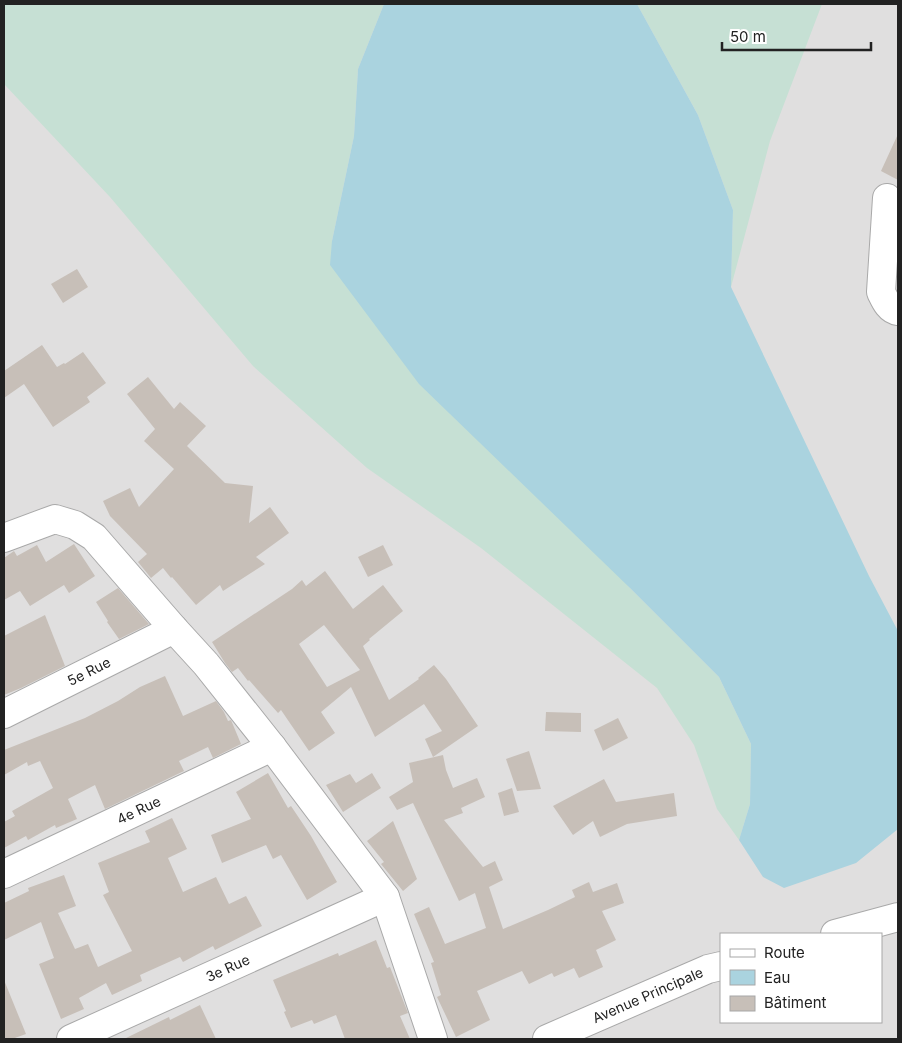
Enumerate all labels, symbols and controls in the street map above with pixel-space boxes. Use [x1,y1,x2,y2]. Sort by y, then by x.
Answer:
scale bar [722,20,871,52]
text: 50 m [730,27,766,46]
street label: 5e Rue [64,653,113,689]
street label: 4e Rue [114,792,163,827]
legend [720,933,882,1023]
text: Route [764,943,805,962]
street label: 3e Rue [203,950,252,985]
street label: Avenue Principale [590,963,706,1026]
text: Eau [764,968,790,987]
text: Bâtiment [764,993,827,1012]

